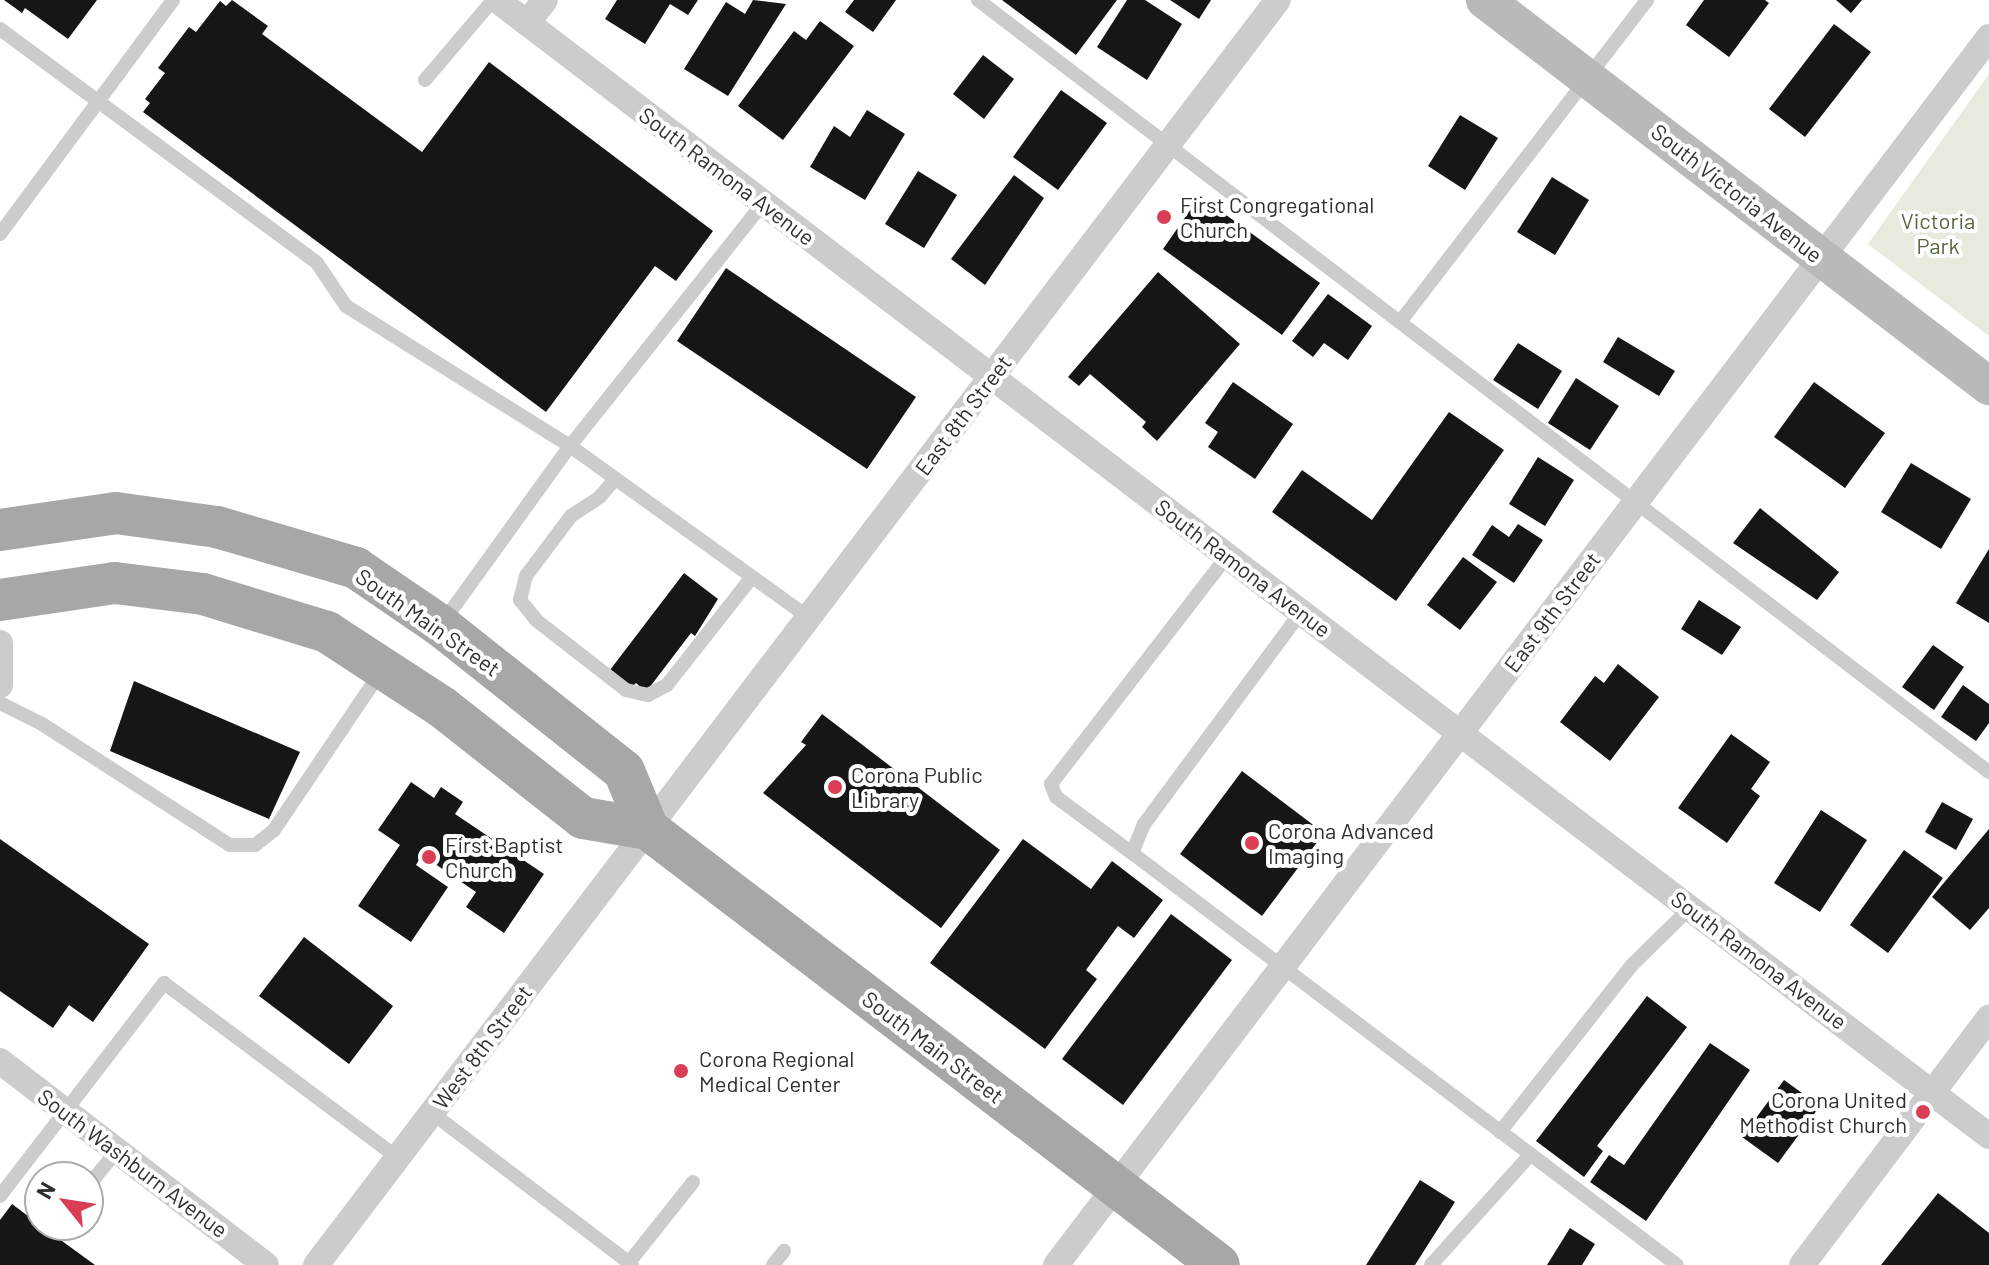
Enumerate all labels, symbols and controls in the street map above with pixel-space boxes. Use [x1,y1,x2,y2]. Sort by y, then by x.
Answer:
street label: South Ramona Avenue [634,101,820,251]
street label: South Victoria Avenue [1646,118,1828,268]
place label: First Congregational Church [1180,191,1374,242]
park label: Victoria Park [1901,207,1975,258]
marker: First Congregational Church [1155,208,1173,226]
street label: East 8th Street [909,350,1017,480]
street label: South Ramona Avenue [1150,493,1336,643]
street label: East 9th Street [1498,547,1606,677]
street label: South Main Street [351,562,505,682]
place label: Corona Public Library [851,761,983,812]
marker: Corona Public Library [826,778,844,796]
place label: Corona Advanced Imaging [1268,817,1434,868]
place label: First Baptist Church [445,831,563,882]
marker: Corona Advanced Imaging [1243,834,1261,852]
marker: First Baptist Church [420,848,438,866]
street label: South Ramona Avenue [1666,885,1852,1035]
street label: West 8th Street [427,980,537,1114]
street label: South Main Street [857,985,1009,1109]
place label: Corona Regional Medical Center [699,1045,854,1096]
marker: Corona Regional Medical Center [670,1060,692,1082]
street label: South Washburn Avenue [33,1083,233,1243]
place label: Corona United Methodist Church [1739,1086,1907,1138]
marker: Corona United Methodist Church [1914,1103,1932,1121]
north arrow [24,1161,104,1241]
text: N [30,1177,60,1203]

